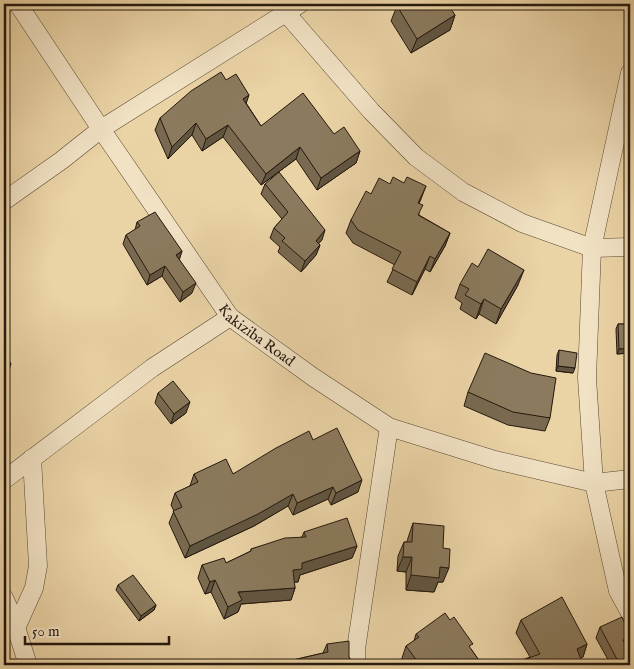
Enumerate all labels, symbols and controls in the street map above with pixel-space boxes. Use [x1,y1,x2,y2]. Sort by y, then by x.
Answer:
street label: Kakiziba Road [214,300,299,371]
scale bar [25,614,169,646]
text: 50 m [32,622,60,641]

